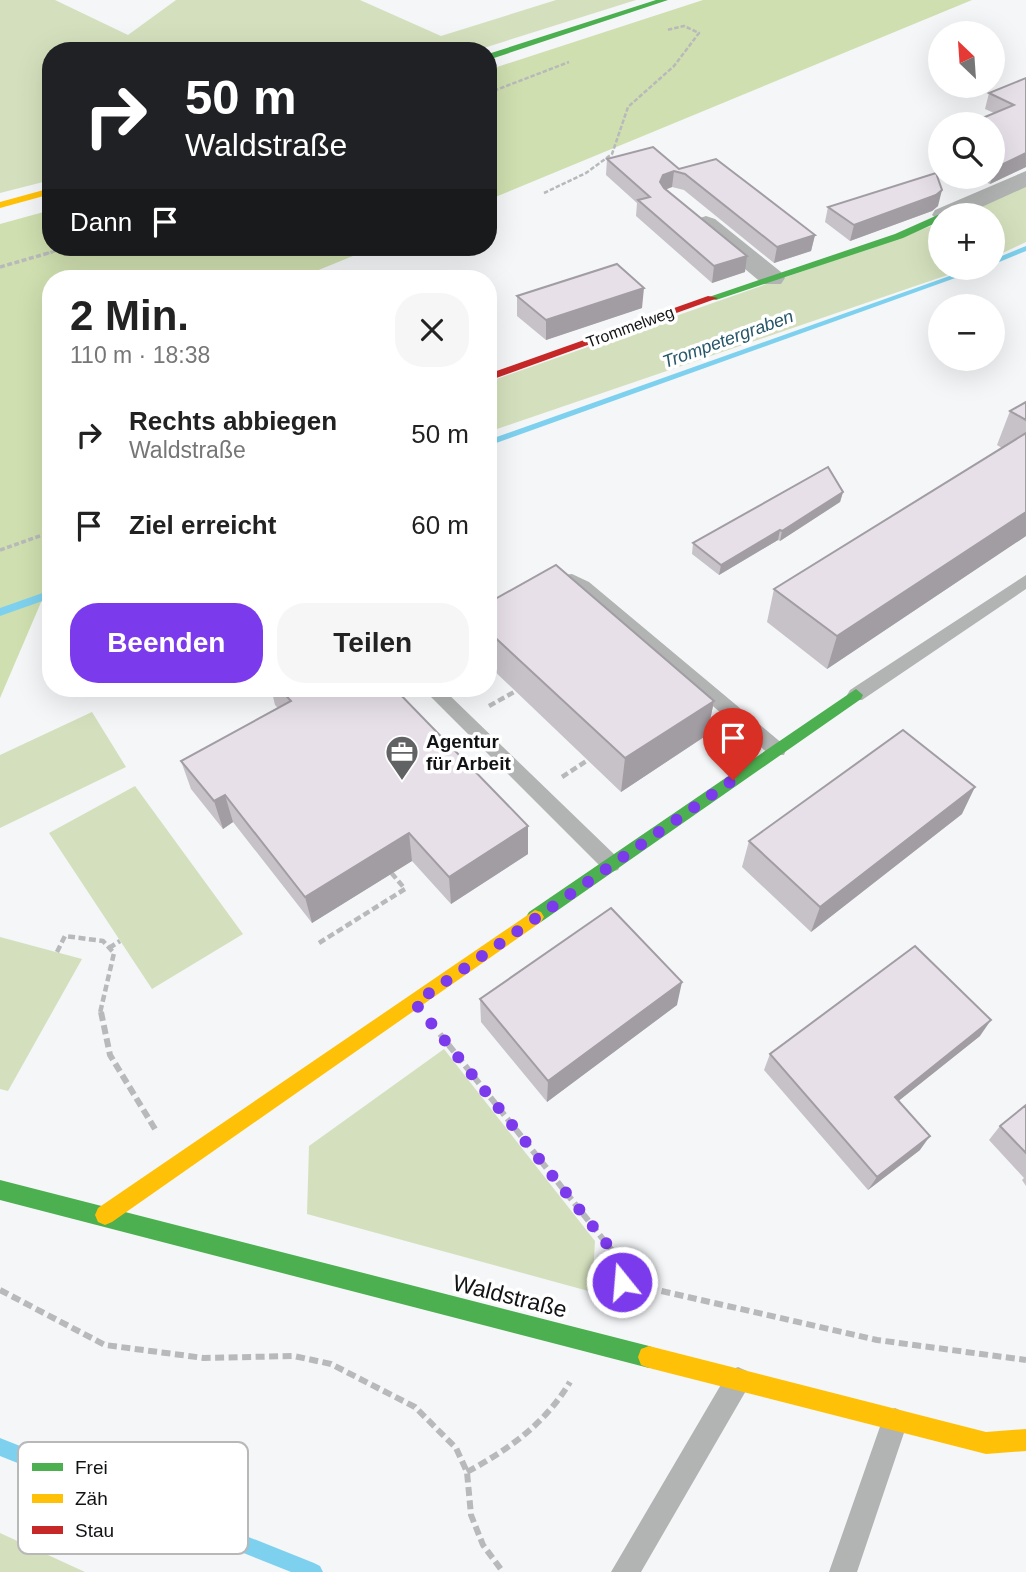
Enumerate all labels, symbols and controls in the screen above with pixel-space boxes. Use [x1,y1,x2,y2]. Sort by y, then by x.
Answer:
north arrow [928,21,1004,98]
map controls [928,21,1005,371]
icon: right [70,70,161,161]
text: 50 m [185,70,297,124]
button: search [928,112,1005,189]
text: Waldstraße [185,127,347,163]
icon: arrive [146,203,184,241]
button: + [928,203,1005,280]
text: Dann [70,207,132,237]
text: 2 Min. [70,292,189,339]
button: close [395,293,469,367]
button: − [928,294,1005,371]
street label: Trommelweg [584,303,676,351]
water label: Trompetergraben [660,306,796,372]
text: 110 m · 18:38 [70,342,210,368]
text: Rechts abbiegen [129,406,337,436]
icon: right [70,416,108,454]
text: 50 m [411,419,469,449]
text: Waldstraße [129,437,246,463]
icon: arrive [70,507,108,545]
text: Ziel erreicht [129,510,276,540]
text: 60 m [411,510,469,540]
button: Beenden [70,603,263,683]
button: Teilen [277,603,469,683]
pin [703,708,763,780]
icon: arrive [714,719,752,757]
place label: Agentur für Arbeit [426,731,511,774]
office icon: Agentur für Arbeit [383,733,421,782]
position arrow [585,1245,659,1319]
street label: Waldstraße [450,1269,570,1323]
legend [18,1442,248,1554]
text: Frei [75,1457,108,1478]
text: Zäh [75,1488,108,1509]
text: Stau [75,1520,114,1541]

